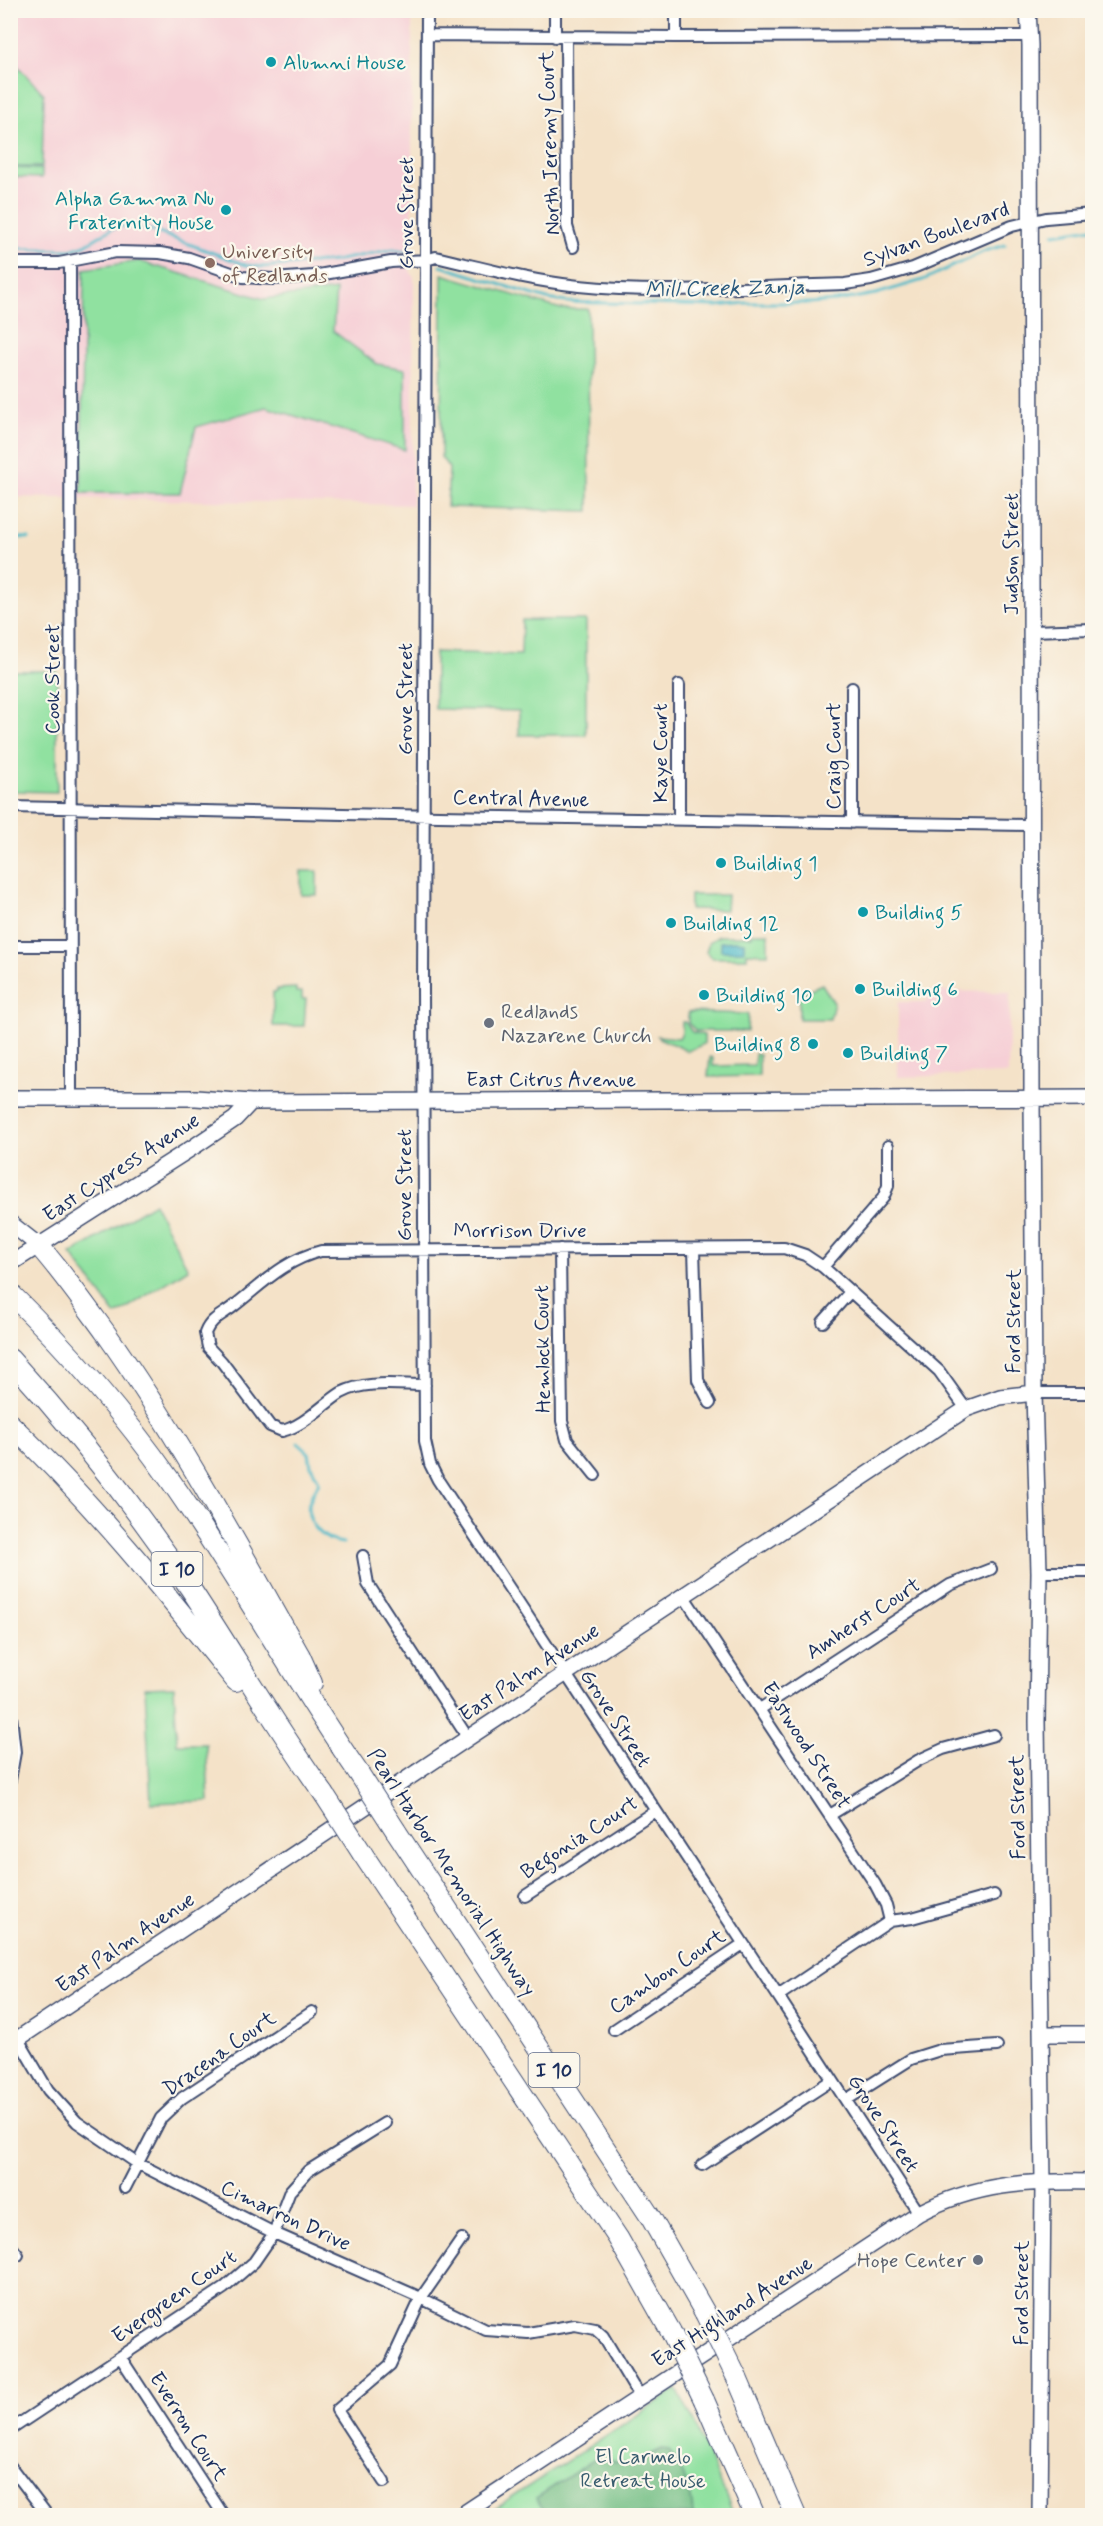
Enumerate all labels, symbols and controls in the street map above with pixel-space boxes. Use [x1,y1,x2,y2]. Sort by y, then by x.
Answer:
place label: Alumni House [283,49,406,77]
street label: North Jeremy Court [533,50,567,236]
marker: Alumni House [264,55,278,69]
street label: Grove Street [393,157,421,269]
place label: Alpha Gamma Nu Fraternity House [55,185,214,237]
street label: Sylvan Boulevard [859,196,1013,274]
marker: Alpha Gamma Nu Fraternity House [219,203,233,217]
place label: University of Redlands [222,238,328,290]
marker: University of Redlands [203,256,217,270]
water label: Mill Creek Zanja [645,274,806,304]
street label: Judson Street [998,493,1026,615]
street label: Cook Street [39,624,67,734]
street label: Grove Street [392,643,420,755]
street label: Craig Court [820,702,849,810]
street label: Kaye Court [647,703,675,803]
street label: Central Avenue [452,784,590,814]
place label: Building 1 [733,850,818,880]
marker: Building 1 [714,856,728,870]
place label: Building 5 [875,899,963,929]
marker: Building 5 [856,905,870,919]
place label: Building 12 [683,910,779,940]
marker: Building 12 [664,916,678,930]
place label: Building 6 [872,976,958,1006]
place label: Building 10 [716,982,813,1012]
marker: Building 6 [853,982,867,996]
marker: Building 10 [697,988,711,1002]
place label: Redlands Nazarene Church [501,998,652,1050]
marker: Redlands Nazarene Church [482,1016,496,1030]
place label: Building 8 [714,1031,801,1061]
marker: Building 8 [806,1037,820,1051]
place label: Building 7 [860,1040,948,1070]
marker: Building 7 [841,1046,855,1060]
street label: East Citrus Avenue [466,1066,636,1094]
street label: East Cypress Avenue [38,1107,205,1229]
street label: Grove Street [391,1129,419,1241]
street label: Morrison Drive [453,1217,587,1245]
street label: Ford Street [1000,1268,1028,1374]
street label: Hemlock Court [528,1285,558,1413]
road number: I 10 [152,1552,202,1586]
street label: Amherst Court [801,1571,926,1666]
street label: East Palm Avenue [454,1617,605,1729]
street label: Grove Street [573,1664,658,1773]
street label: Eastwood Street [755,1677,858,1814]
street label: Pearl Harbor Memorial Highway [360,1743,542,2002]
street label: Ford Street [1003,1754,1033,1860]
street label: Begonia Court [515,1789,645,1888]
street label: East Palm Avenue [51,1886,201,2000]
street label: Cambon Court [604,1922,732,2021]
street label: Dracena Court [158,2004,282,2103]
road number: I 10 [528,2053,580,2087]
street label: Grove Street [841,2069,926,2178]
street label: Cimarron Drive [216,2174,355,2258]
street label: Ford Street [1008,2240,1036,2346]
street label: Evergreen Court [107,2243,243,2351]
place label: Hope Center [857,2247,966,2275]
street label: East Highland Avenue [647,2249,820,2376]
marker: Hope Center [971,2253,985,2267]
street label: Everron Court [142,2367,234,2487]
park label: El Carmelo Retreat House [580,2443,706,2495]

